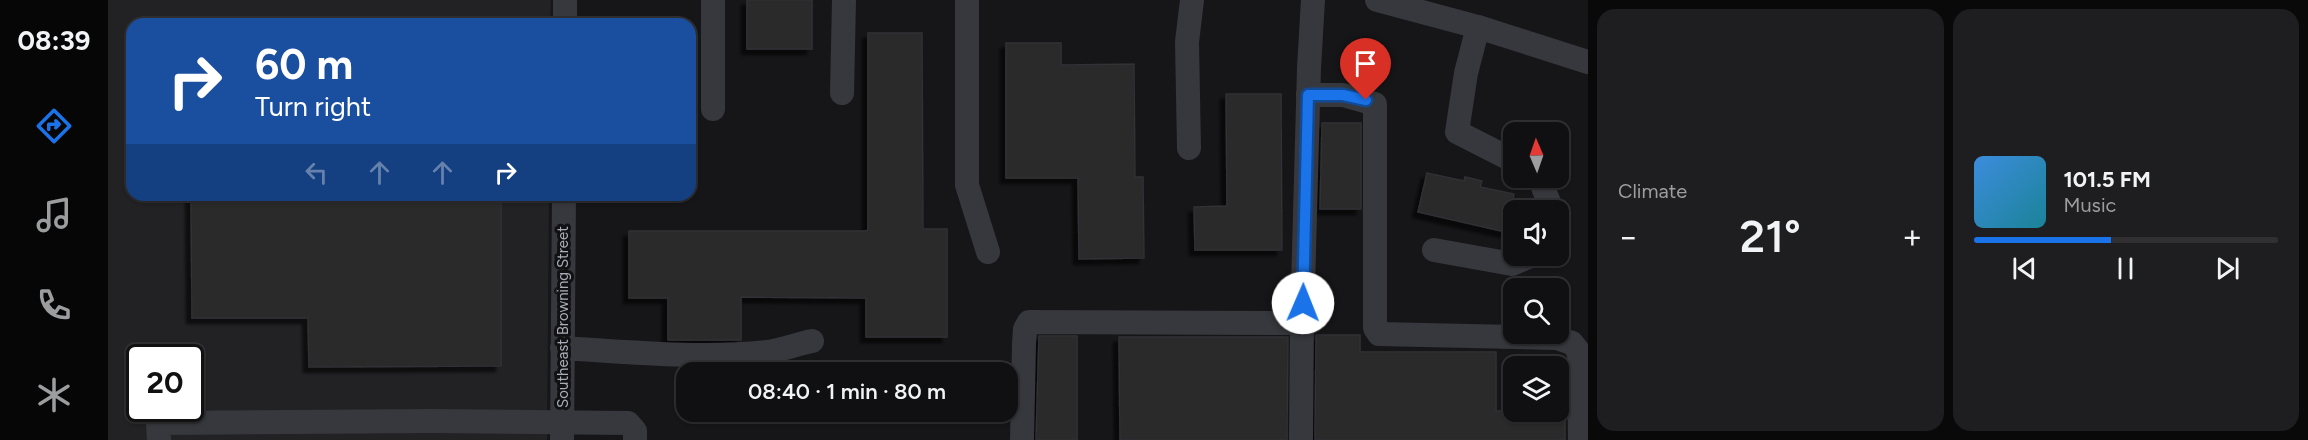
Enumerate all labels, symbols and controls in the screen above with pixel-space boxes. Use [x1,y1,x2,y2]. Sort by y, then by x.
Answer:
text: 08:39 [18,24,90,57]
pin [1340,38,1391,100]
text: 60 m [255,39,353,90]
icon: right [156,42,234,120]
icon: arrive [1349,47,1382,80]
text: Turn right [255,90,371,123]
icon: directions [33,105,75,147]
north arrow [1503,122,1569,188]
map controls [1503,122,1569,422]
icon: left [300,156,333,189]
icon: ahead [363,156,396,189]
icon: ahead [426,156,459,189]
icon: right [489,156,522,189]
text: 101.5 FM [2064,166,2151,193]
text: Climate [1618,179,1687,203]
text: Music [2064,193,2116,217]
icon: music [33,194,75,236]
button: sound [1503,200,1569,266]
text: 21° [1740,209,1801,263]
text: − [1618,217,1639,256]
text: + [1902,217,1922,256]
street label: Southeast Browning Street [554,226,572,408]
icon: previous [2008,252,2041,285]
icon: pause [2109,252,2142,285]
icon: next [2211,252,2244,285]
position arrow [1271,271,1335,335]
button: search [1503,278,1569,344]
icon: phone [33,284,75,326]
speed limit sign: 20 [126,344,204,422]
button: layers [1503,356,1569,422]
icon: climate [33,374,75,416]
text: 08:40 · 1 min · 80 m [748,378,946,405]

